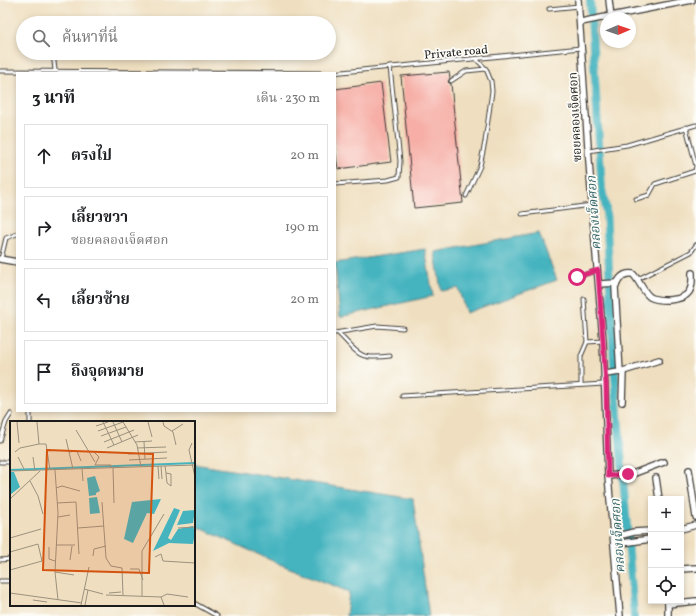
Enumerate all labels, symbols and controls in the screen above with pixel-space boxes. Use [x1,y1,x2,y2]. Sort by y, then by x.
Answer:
north arrow [600,12,636,48]
search box [16,16,336,60]
icon: search [30,27,52,49]
text: ค้นหาที่นี่ [62,28,118,49]
street label: Private road [423,42,489,64]
street label: ซอยคลองเจ็ดศอก [565,72,586,162]
text: 3 นาที [32,87,75,110]
text: เดิน · 230 m [256,90,320,108]
icon: ahead [33,145,55,167]
text: ตรงไป [71,146,112,167]
text: 20 m [290,147,319,165]
water label: คลองเจ็ดศอก [583,174,607,251]
text: เลี้ยวขวา [71,208,128,229]
icon: right [33,217,55,239]
text: 190 m [285,219,319,237]
text: ซอยคลองเจ็ดศอก [71,232,168,250]
route start [568,268,586,286]
icon: left [33,289,55,311]
text: เลี้ยวซ้าย [71,290,130,311]
text: 20 m [290,291,319,309]
icon: arrive [33,361,55,383]
text: ถึงจุดหมาย [71,362,144,383]
inset map [10,421,195,606]
route end [619,465,637,483]
map controls [648,496,684,604]
button: + [648,496,684,532]
water label: คลองเจ็ดศอก [607,497,631,574]
button: − [648,532,684,568]
button: locate [648,568,684,604]

